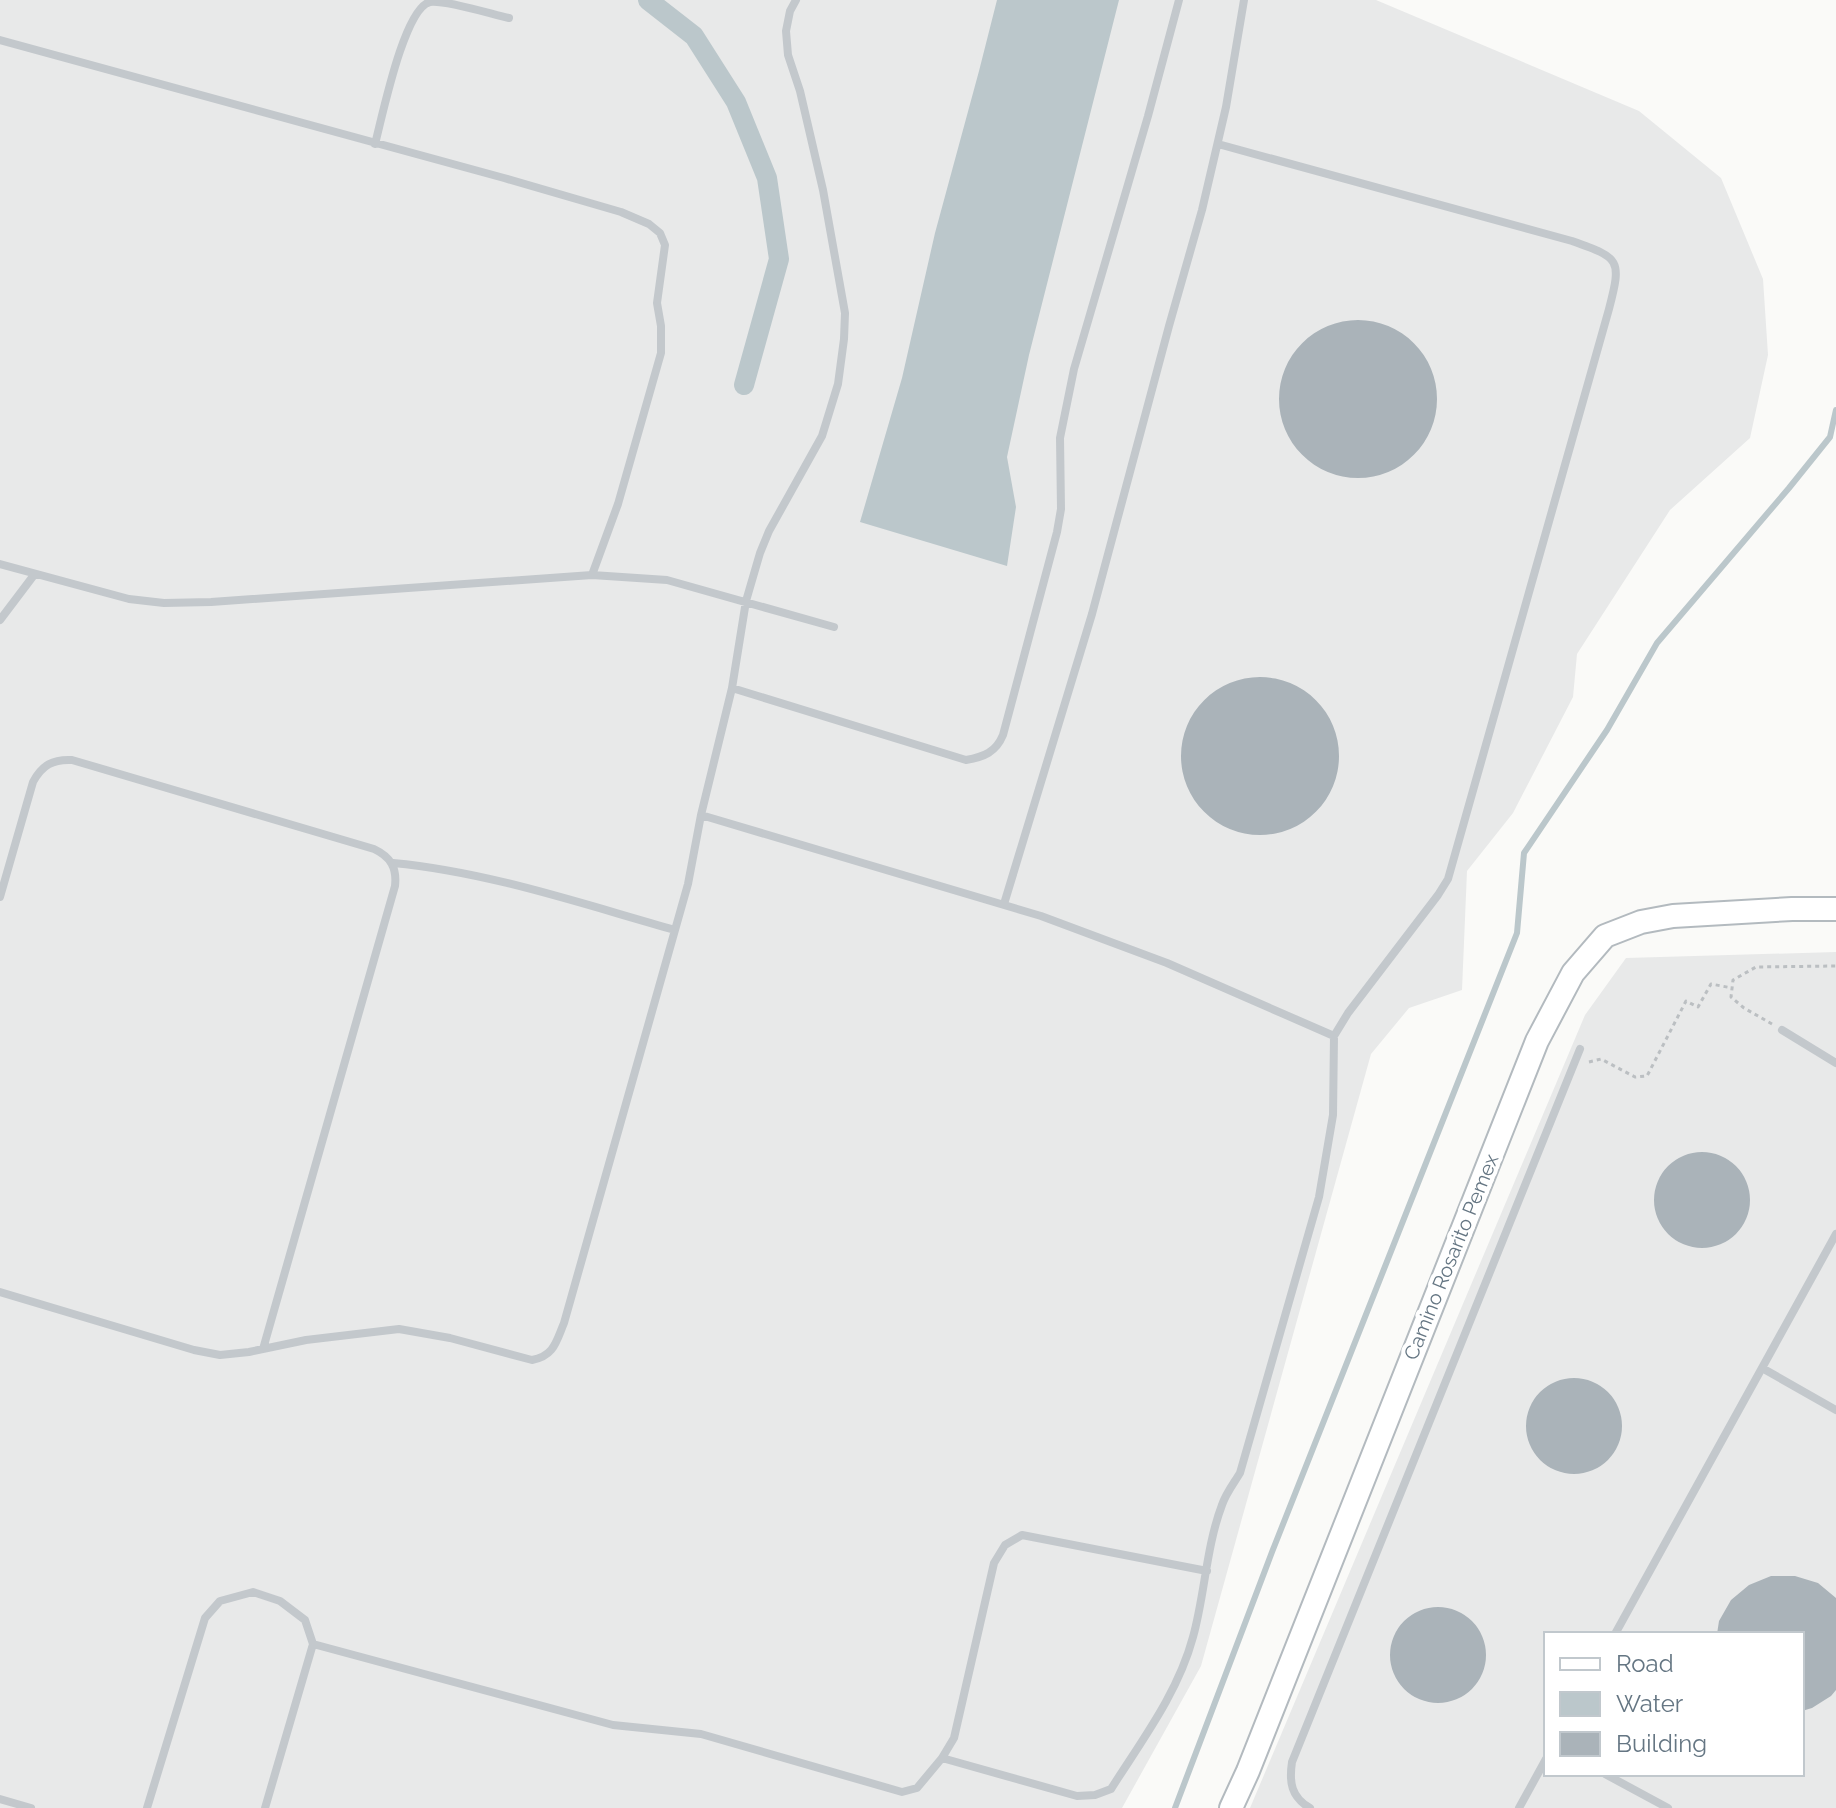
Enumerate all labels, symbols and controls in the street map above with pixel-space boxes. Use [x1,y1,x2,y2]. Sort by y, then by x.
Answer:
street label: Camino Rosarito Pemex [1399,1151,1503,1363]
legend [1544,1632,1804,1776]
text: Road [1616,1649,1674,1678]
text: Water [1616,1689,1684,1718]
text: Building [1616,1729,1707,1758]

